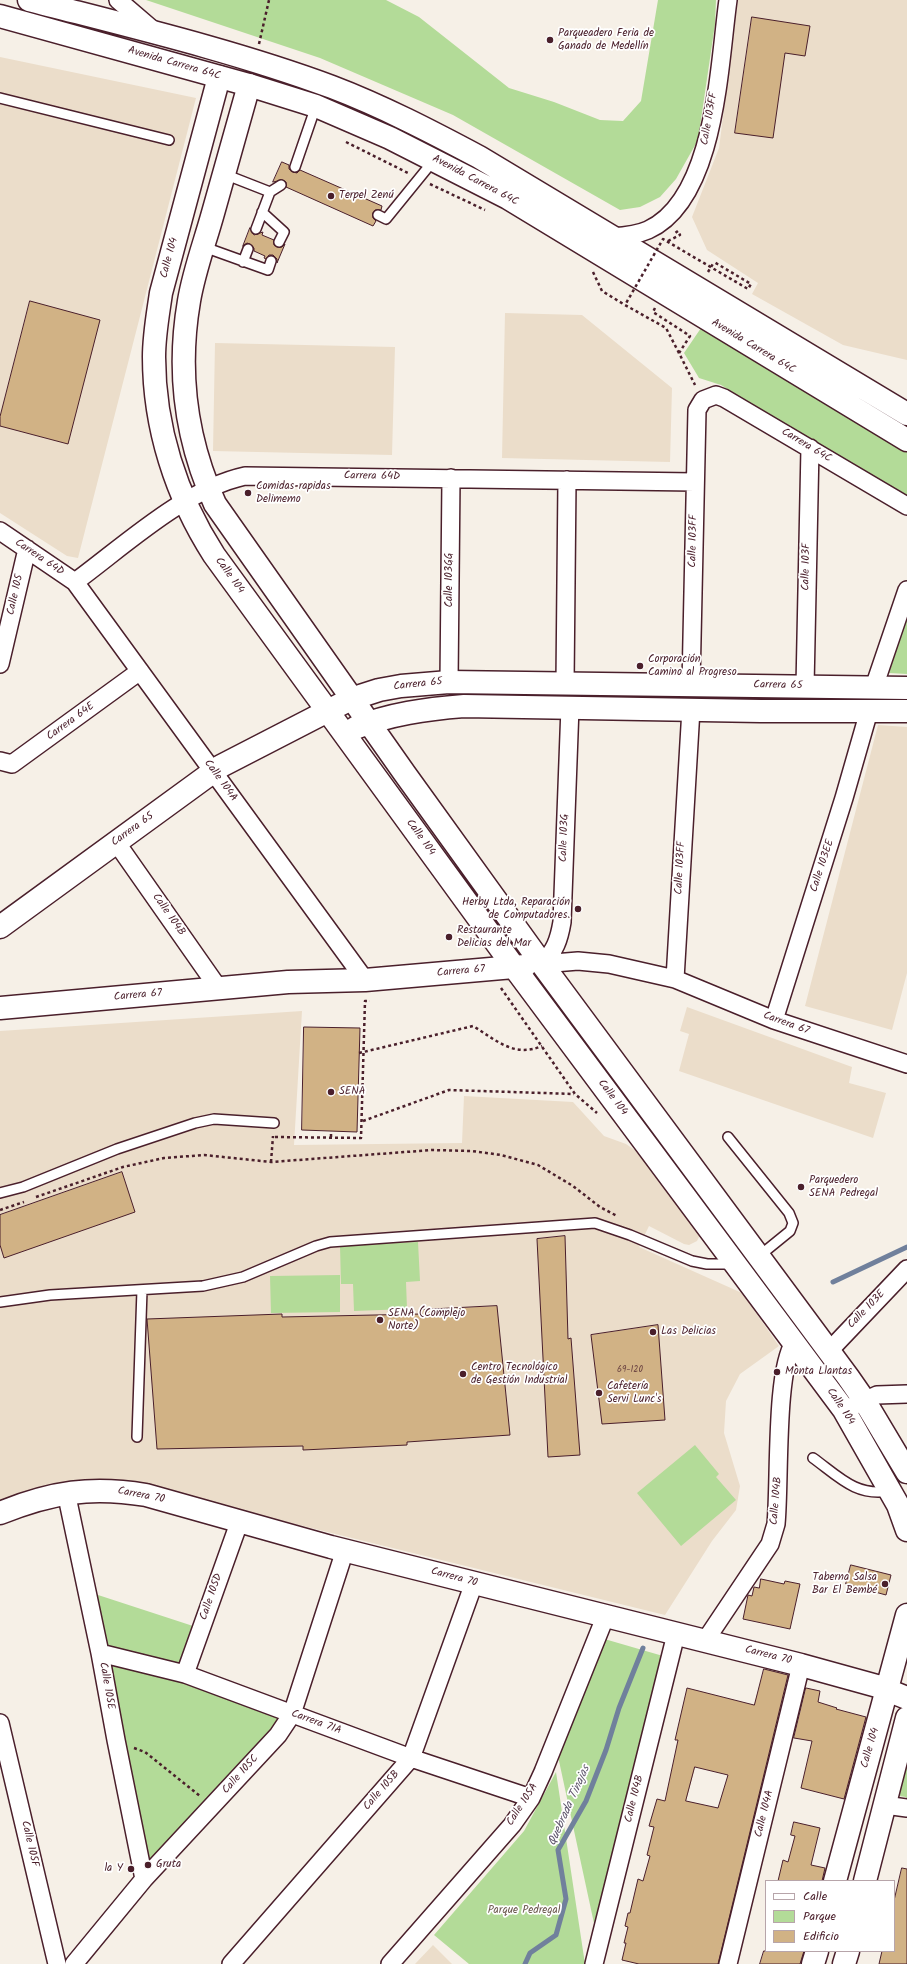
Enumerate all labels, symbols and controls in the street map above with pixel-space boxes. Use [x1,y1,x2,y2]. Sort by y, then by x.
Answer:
place label: Parqueadero Feria de Ganado de Medellín [558,27,654,53]
marker: Parqueadero Feria de Ganado de Medellín [545,35,555,45]
street label: Avenida Carrera 64C [126,44,222,84]
street label: Calle 103FF [699,92,721,146]
street label: Avenida Carrera 64C [430,153,520,209]
place label: Terpel Zenú [339,189,394,203]
marker: Terpel Zenú [326,191,336,201]
street label: Calle 104 [158,236,182,280]
street label: Avenida Carrera 64C [709,317,797,377]
street label: Carrera 64C [779,426,833,466]
street label: Carrera 64D [344,470,400,484]
place label: Comidas rapidas Delimemo [256,480,331,506]
marker: Comidas rapidas Delimemo [243,488,253,498]
street label: Calle 103FF [687,514,701,568]
street label: Carrera 64D [12,537,66,579]
street label: Calle 103F [800,543,814,591]
street label: Calle 103GG [443,552,457,608]
street label: Calle 104 [211,555,247,597]
street label: Calle 105 [5,573,27,617]
place label: Corporación Camino al Progreso [648,653,737,679]
marker: Corporación Camino al Progreso [635,661,645,671]
street label: Carrera 65 [393,676,443,694]
street label: Carrera 65 [753,679,803,693]
street label: Carrera 64E [45,700,97,744]
street label: Calle 104A [200,758,240,804]
street label: Carrera 65 [109,810,157,850]
street label: Calle 103G [558,814,572,862]
street label: Calle 104 [402,817,438,859]
street label: Calle 103EE [808,838,838,894]
street label: Calle 103FF [673,841,689,895]
street label: Calle 104B [149,891,187,939]
place label: Herby Ltda, Reparación de Computadores. [462,896,570,922]
marker: Herby Ltda, Reparación de Computadores. [573,904,583,914]
place label: Restaurante Delicias del Mar [457,924,531,950]
marker: Restaurante Delicias del Mar [444,932,454,942]
street label: Carrera 67 [436,963,486,981]
street label: Carrera 67 [113,987,163,1005]
street label: Carrera 67 [761,1010,811,1038]
street label: Calle 104 [594,1077,630,1119]
place label: SENA [339,1085,365,1099]
marker: SENA [326,1087,336,1097]
place label: Parquedero SENA Pedregal [809,1174,878,1200]
marker: Parquedero SENA Pedregal [796,1182,806,1192]
street label: Calle 103E [846,1288,888,1332]
place label: SENA (Complejo Norte) [388,1307,465,1333]
marker: SENA (Complejo Norte) [375,1315,385,1325]
place label: Las Delicias [661,1325,716,1339]
marker: Las Delicias [648,1327,658,1337]
place label: Centro Tecnológico de Gestión Industrial [471,1361,567,1387]
house number: 69-120 [617,1365,643,1375]
place label: Monta Llantas [785,1365,852,1379]
marker: Monta Llantas [772,1367,782,1377]
marker: Centro Tecnológico de Gestión Industrial [458,1369,468,1379]
place label: Cafetería Servi Lunc's [607,1380,661,1406]
street label: Calle 104 [823,1386,857,1428]
marker: Cafetería Servi Lunc's [594,1388,604,1398]
street label: Calle 104B [768,1476,786,1526]
street label: Carrera 70 [116,1485,166,1507]
street label: Carrera 70 [429,1565,479,1591]
place label: Taberna Salsa Bar El Bembé [812,1571,877,1597]
street label: Calle 105D [198,1572,226,1622]
marker: Taberna Salsa Bar El Bembé [880,1579,890,1589]
street label: Carrera 70 [743,1644,793,1668]
street label: Calle 105E [95,1661,117,1711]
street label: Carrera 71A [289,1708,343,1738]
street label: Calle 104 [859,1726,883,1770]
street label: Calle 105C [220,1753,262,1797]
water label: Quebrada Tinajas [546,1764,594,1848]
street label: Calle 105B [361,1768,403,1814]
street label: Calle 104B [623,1774,647,1824]
street label: Calle 105A [504,1781,542,1829]
street label: Calle 104A [753,1789,777,1839]
street label: Calle 105F [17,1820,41,1868]
place label: Gruta [156,1858,181,1872]
marker: Gruta [143,1860,153,1870]
place label: la Y [104,1862,123,1876]
marker: la Y [126,1864,136,1874]
legend [765,1880,895,1952]
text: Calle [803,1887,827,1906]
park label: Parque Pedregal [488,1904,560,1918]
text: Parque [803,1907,836,1926]
text: Edificio [803,1927,839,1946]

